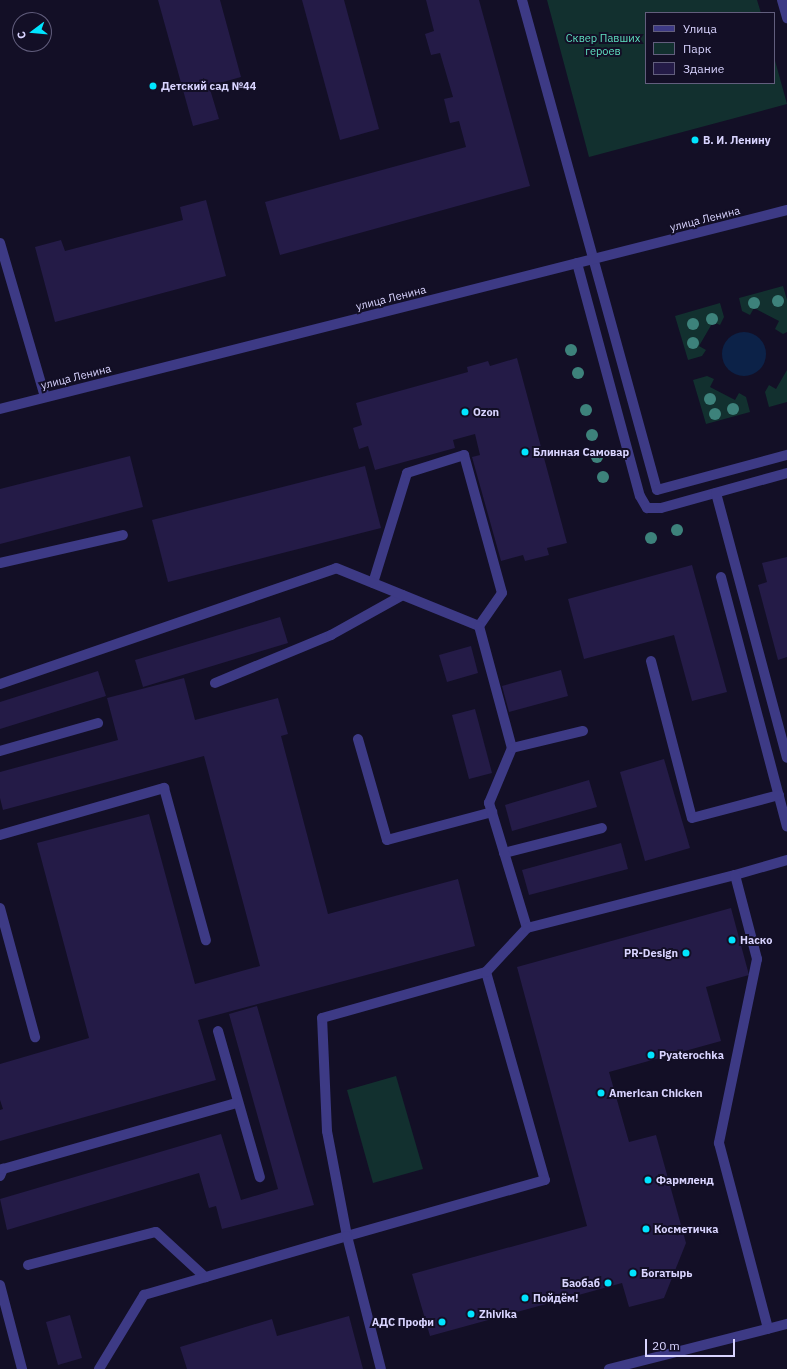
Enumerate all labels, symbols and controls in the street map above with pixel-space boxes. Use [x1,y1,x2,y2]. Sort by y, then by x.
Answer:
north arrow [12,12,52,52]
legend [645,12,775,84]
text: Улица [683,21,717,36]
text: С [14,30,29,40]
park label: Сквер Павших героев [566,32,640,58]
text: Парк [683,41,711,56]
text: Здание [683,61,724,76]
place label: Детский сад №44 [161,79,256,93]
marker: Детский сад №44 [148,81,158,91]
place label: В. И. Ленину [703,133,771,147]
marker: В. И. Ленину [690,135,700,145]
street label: улица Ленина [669,204,741,234]
street label: улица Ленина [355,283,427,313]
street label: улица Ленина [40,362,112,392]
place label: Ozon [473,405,499,419]
marker: Ozon [460,407,470,417]
place label: Блинная Самовар [533,445,629,459]
marker: Блинная Самовар [520,447,530,457]
place label: Наско [740,933,772,947]
marker: Наско [727,935,737,945]
place label: PR-Design [624,946,678,960]
marker: PR-Design [681,948,691,958]
place label: Pyaterochka [659,1048,724,1062]
marker: Pyaterochka [646,1050,656,1060]
place label: American Chicken [609,1086,703,1100]
marker: American Chicken [596,1088,606,1098]
place label: Фармленд [656,1173,714,1187]
marker: Фармленд [643,1175,653,1185]
place label: Косметичка [654,1222,718,1236]
marker: Косметичка [641,1224,651,1234]
place label: Богатырь [641,1266,692,1280]
marker: Богатырь [628,1268,638,1278]
place label: Баобаб [562,1276,600,1290]
marker: Баобаб [603,1278,613,1288]
place label: Пойдём! [533,1291,579,1305]
marker: Пойдём! [520,1293,530,1303]
place label: Zhivika [479,1307,517,1321]
marker: Zhivika [466,1309,476,1319]
place label: АДС Профи [372,1315,434,1329]
marker: АДС Профи [437,1317,447,1327]
scale bar [647,1331,737,1357]
text: 20 m [652,1338,680,1353]

